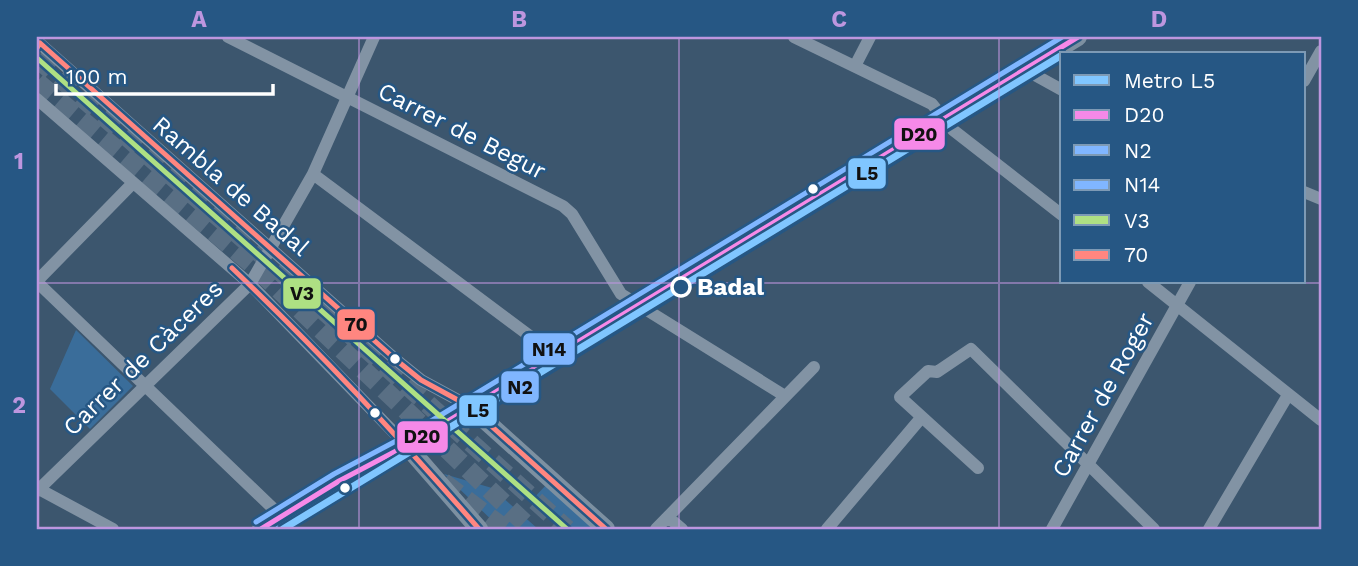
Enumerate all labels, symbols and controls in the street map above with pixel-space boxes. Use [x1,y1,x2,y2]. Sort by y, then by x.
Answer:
text: A [191,6,207,33]
text: B [511,6,527,33]
text: C [831,6,847,33]
text: D [1151,6,1167,33]
scale bar [56,52,273,96]
legend [1060,52,1306,284]
text: 100 m [66,64,128,89]
text: Metro L5 [1124,68,1215,93]
street label: Carrer de Begur [373,77,551,185]
text: D20 [1124,102,1164,127]
street label: Rambla de Badal [147,110,316,262]
line badge: D20 [893,117,946,151]
text: D20 [900,123,938,146]
text: N2 [1124,138,1152,163]
text: 1 [14,148,24,175]
line badge: L5 [847,157,887,190]
text: L5 [856,162,878,185]
text: N14 [1124,172,1160,197]
unlabelled marker [806,182,820,196]
text: V3 [1124,208,1150,233]
text: 70 [1124,242,1148,267]
place label: Badal [697,273,764,301]
street label: Carrer de Càceres [57,275,229,441]
line badge: V3 [282,277,322,310]
marker: Badal [671,277,691,297]
text: V3 [290,282,314,305]
line badge: 70 [336,308,376,341]
street label: Carrer de Roger [1046,308,1160,482]
text: 70 [344,313,368,336]
line badge: N14 [522,332,576,366]
text: N14 [532,338,566,361]
unlabelled marker [388,352,402,366]
line badge: N2 [500,370,540,404]
text: N2 [507,376,533,399]
text: 2 [12,392,26,419]
line badge: L5 [458,394,498,427]
text: L5 [467,399,489,422]
unlabelled marker [368,406,382,420]
line badge: D20 [396,420,449,454]
text: D20 [403,425,441,448]
unlabelled marker [338,481,352,495]

